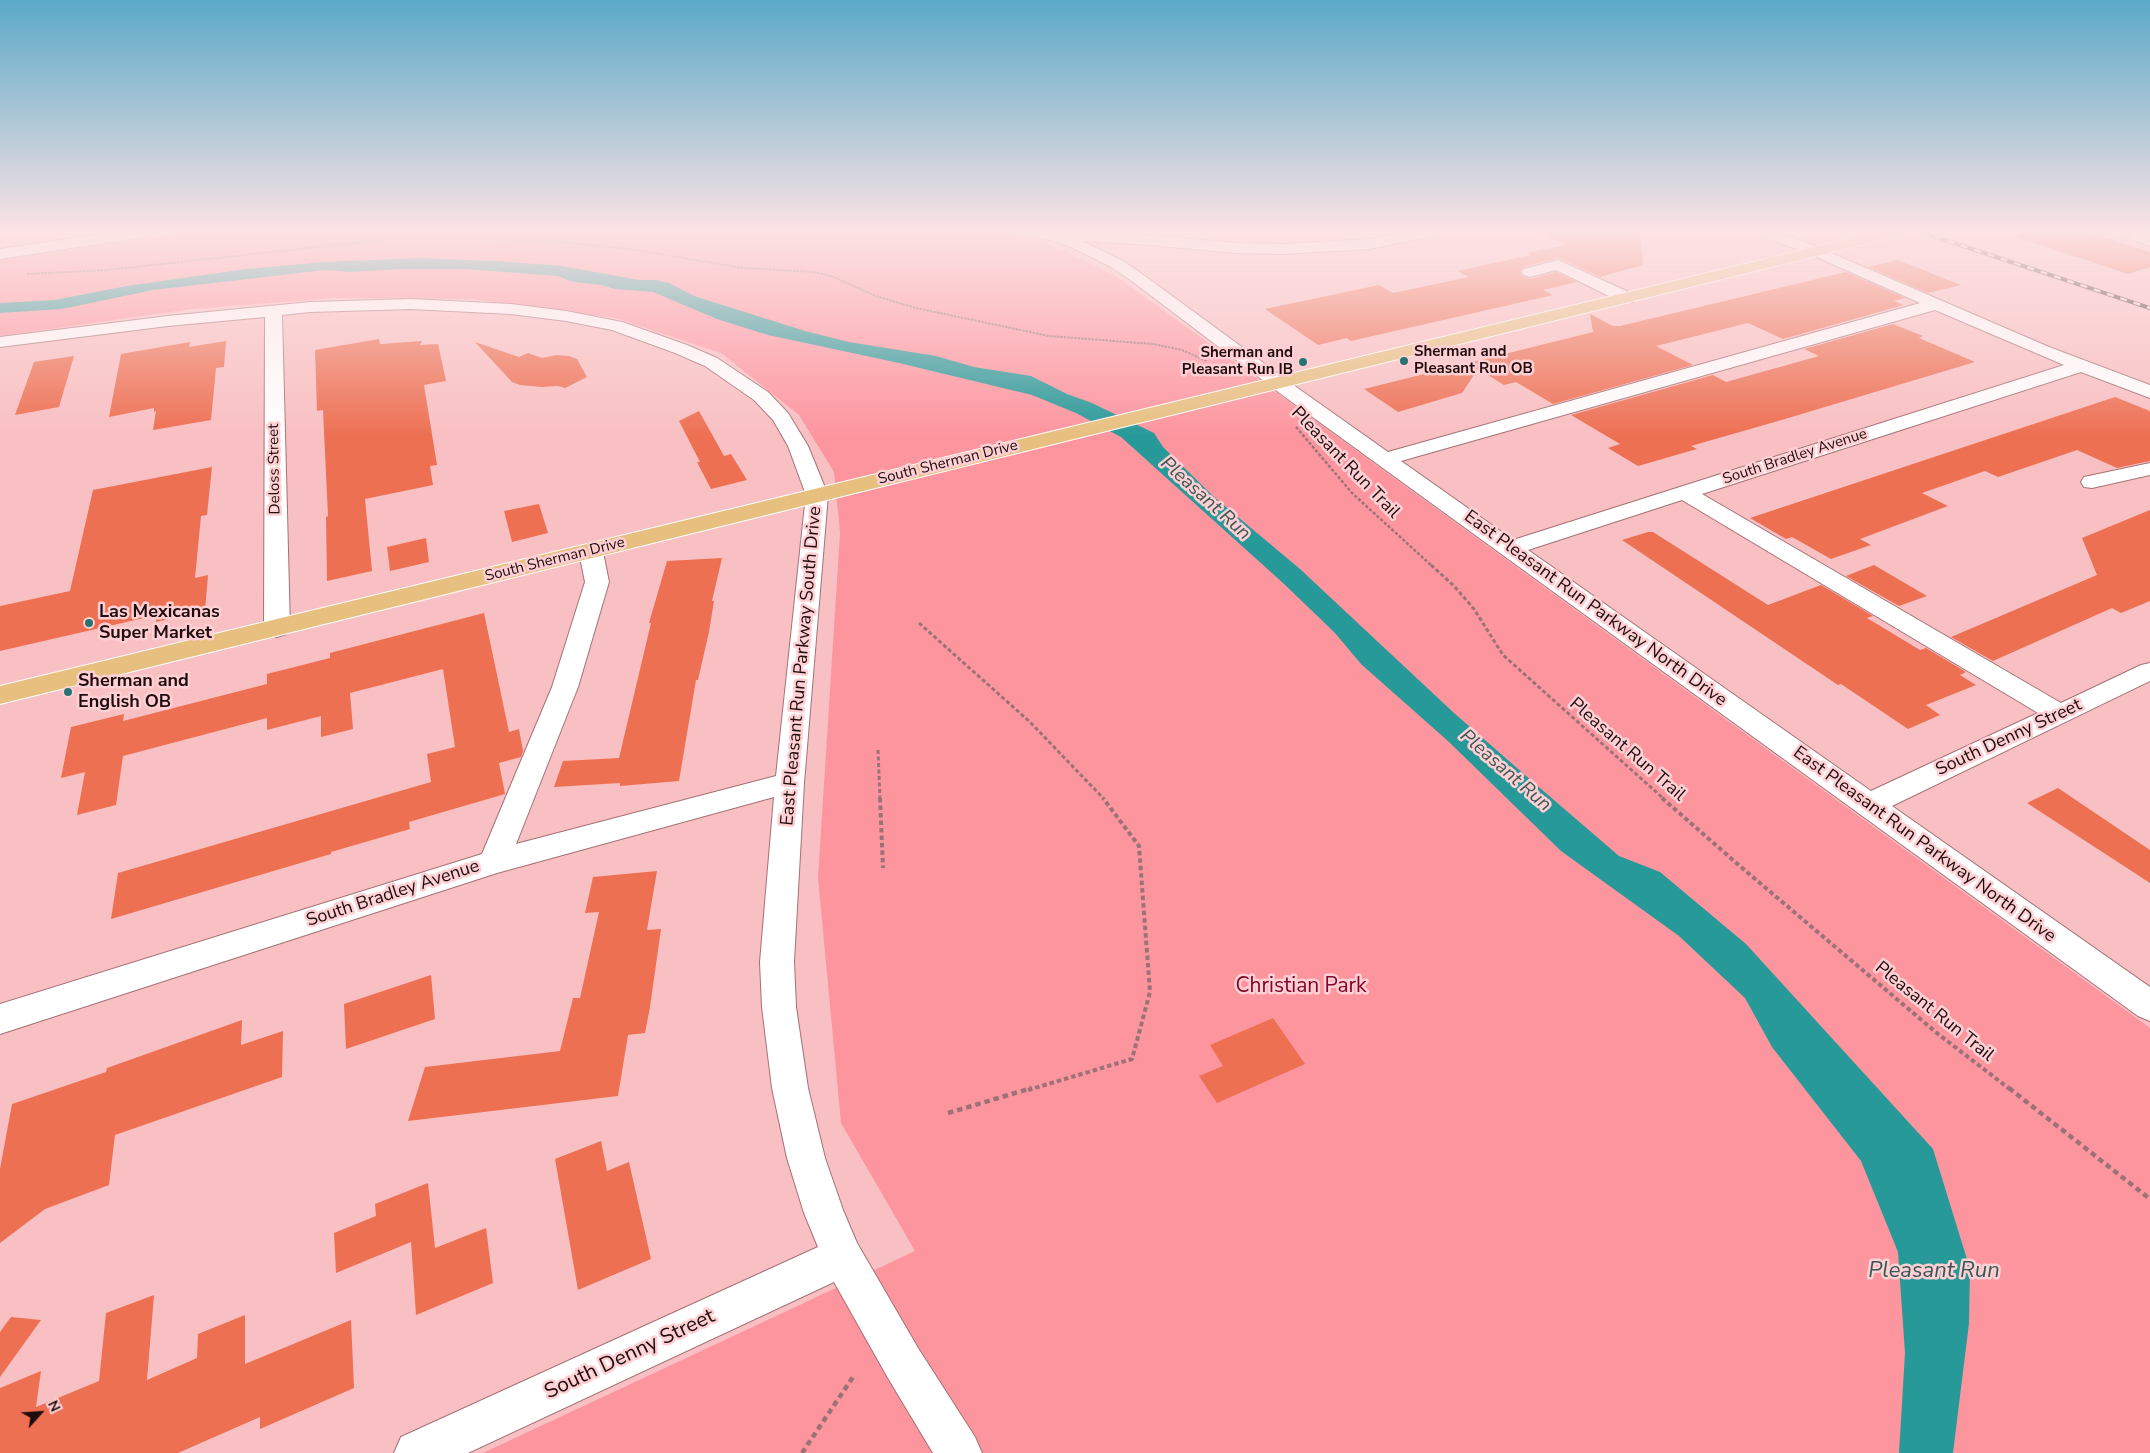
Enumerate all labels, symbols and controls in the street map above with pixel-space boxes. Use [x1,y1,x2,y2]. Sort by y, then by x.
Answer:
place label: Sherman and Pleasant Run OB [1414,343,1533,378]
place label: Sherman and Pleasant Run IB [1182,344,1293,379]
marker: Sherman and Pleasant Run OB [1398,355,1410,367]
marker: Sherman and Pleasant Run IB [1297,356,1309,368]
street label: Pleasant Run Trail [1286,403,1404,523]
street label: Deloss Street [265,423,285,515]
street label: South Bradley Avenue [1721,425,1869,489]
street label: South Sherman Drive [876,437,1020,489]
water label: Pleasant Run [1155,453,1255,545]
street label: East Pleasant Run Parkway South Drive [777,505,827,827]
street label: East Pleasant Run Parkway North Drive [1459,506,1731,712]
street label: South Sherman Drive [483,534,627,586]
place label: Las Mexicanas Super Market [99,602,220,644]
marker: Las Mexicanas Super Market [83,617,95,629]
place label: Sherman and English OB [78,671,189,714]
marker: Sherman and English OB [62,686,74,698]
street label: Pleasant Run Trail [1564,694,1690,806]
street label: South Denny Street [1933,695,2085,781]
water label: Pleasant Run [1455,725,1555,817]
street label: East Pleasant Run Parkway North Drive [1788,742,2060,948]
street label: South Bradley Avenue [304,856,482,932]
street label: Pleasant Run Trail [1870,957,1998,1067]
park label: Christian Park [1235,974,1367,1000]
water label: Pleasant Run [1868,1259,2000,1285]
street label: South Denny Street [541,1304,719,1406]
north arrow [15,1388,65,1438]
text: N [43,1397,65,1415]

